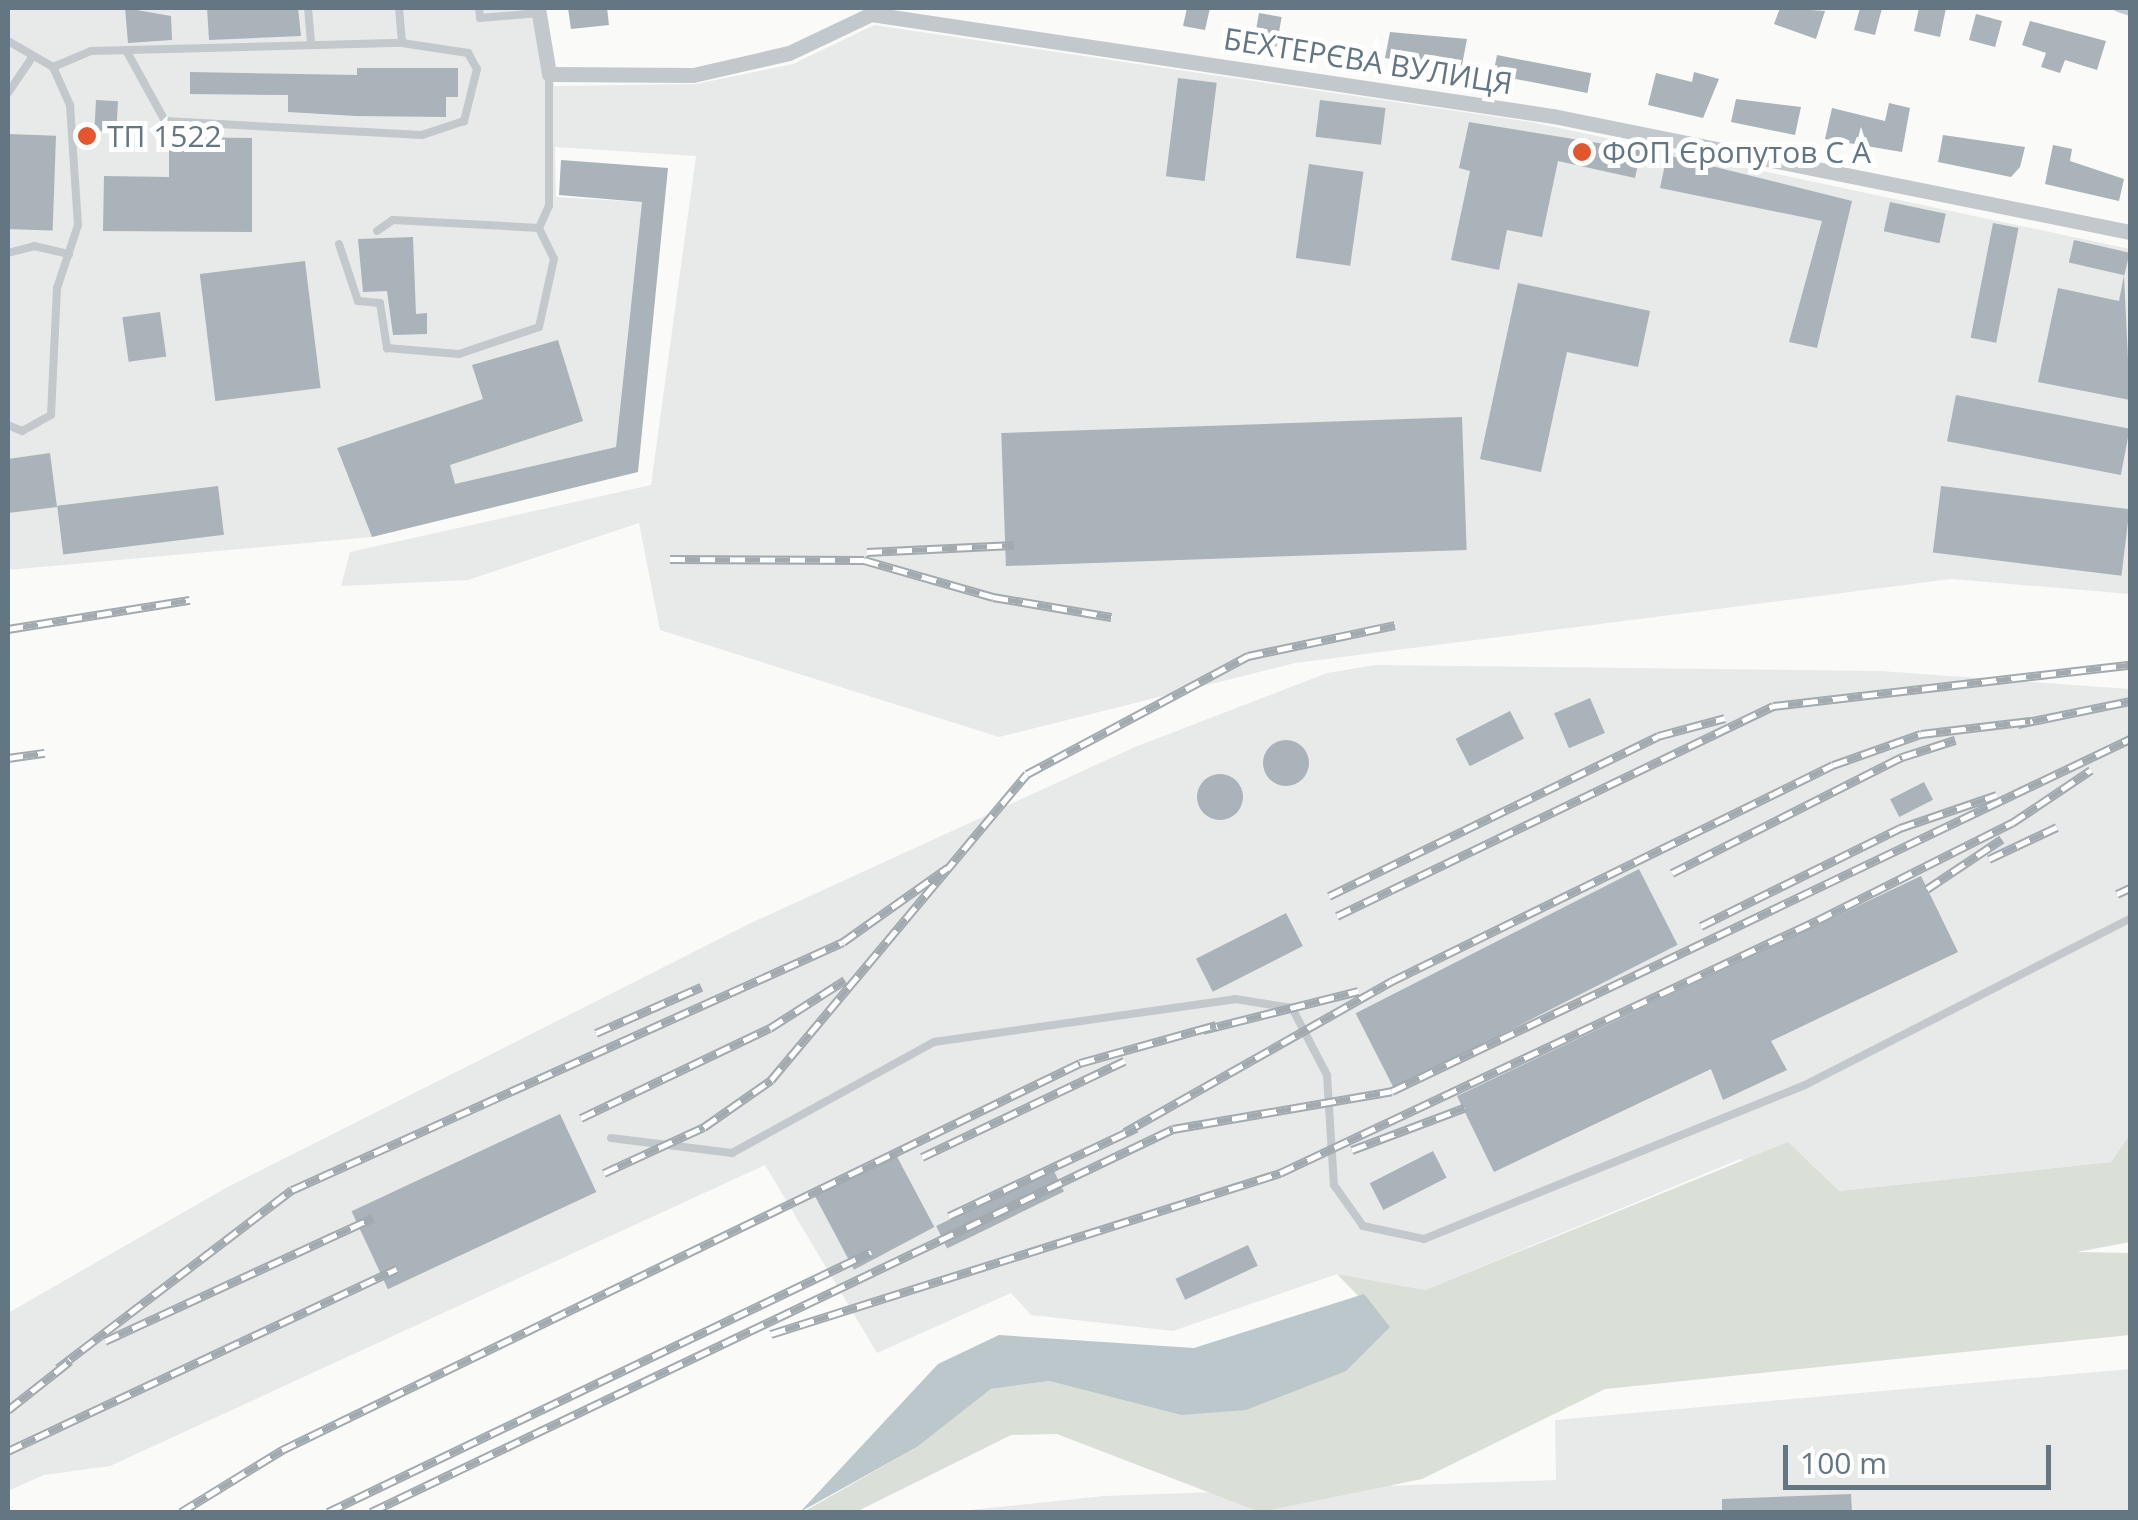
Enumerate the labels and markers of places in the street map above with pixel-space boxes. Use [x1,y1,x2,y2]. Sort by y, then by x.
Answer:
place label: ТП 1522 [107,118,222,154]
marker: ТП 1522 [76,125,98,147]
place label: ФОП Єропутов С А [1602,134,1871,170]
marker: ФОП Єропутов С А [1571,141,1593,163]

